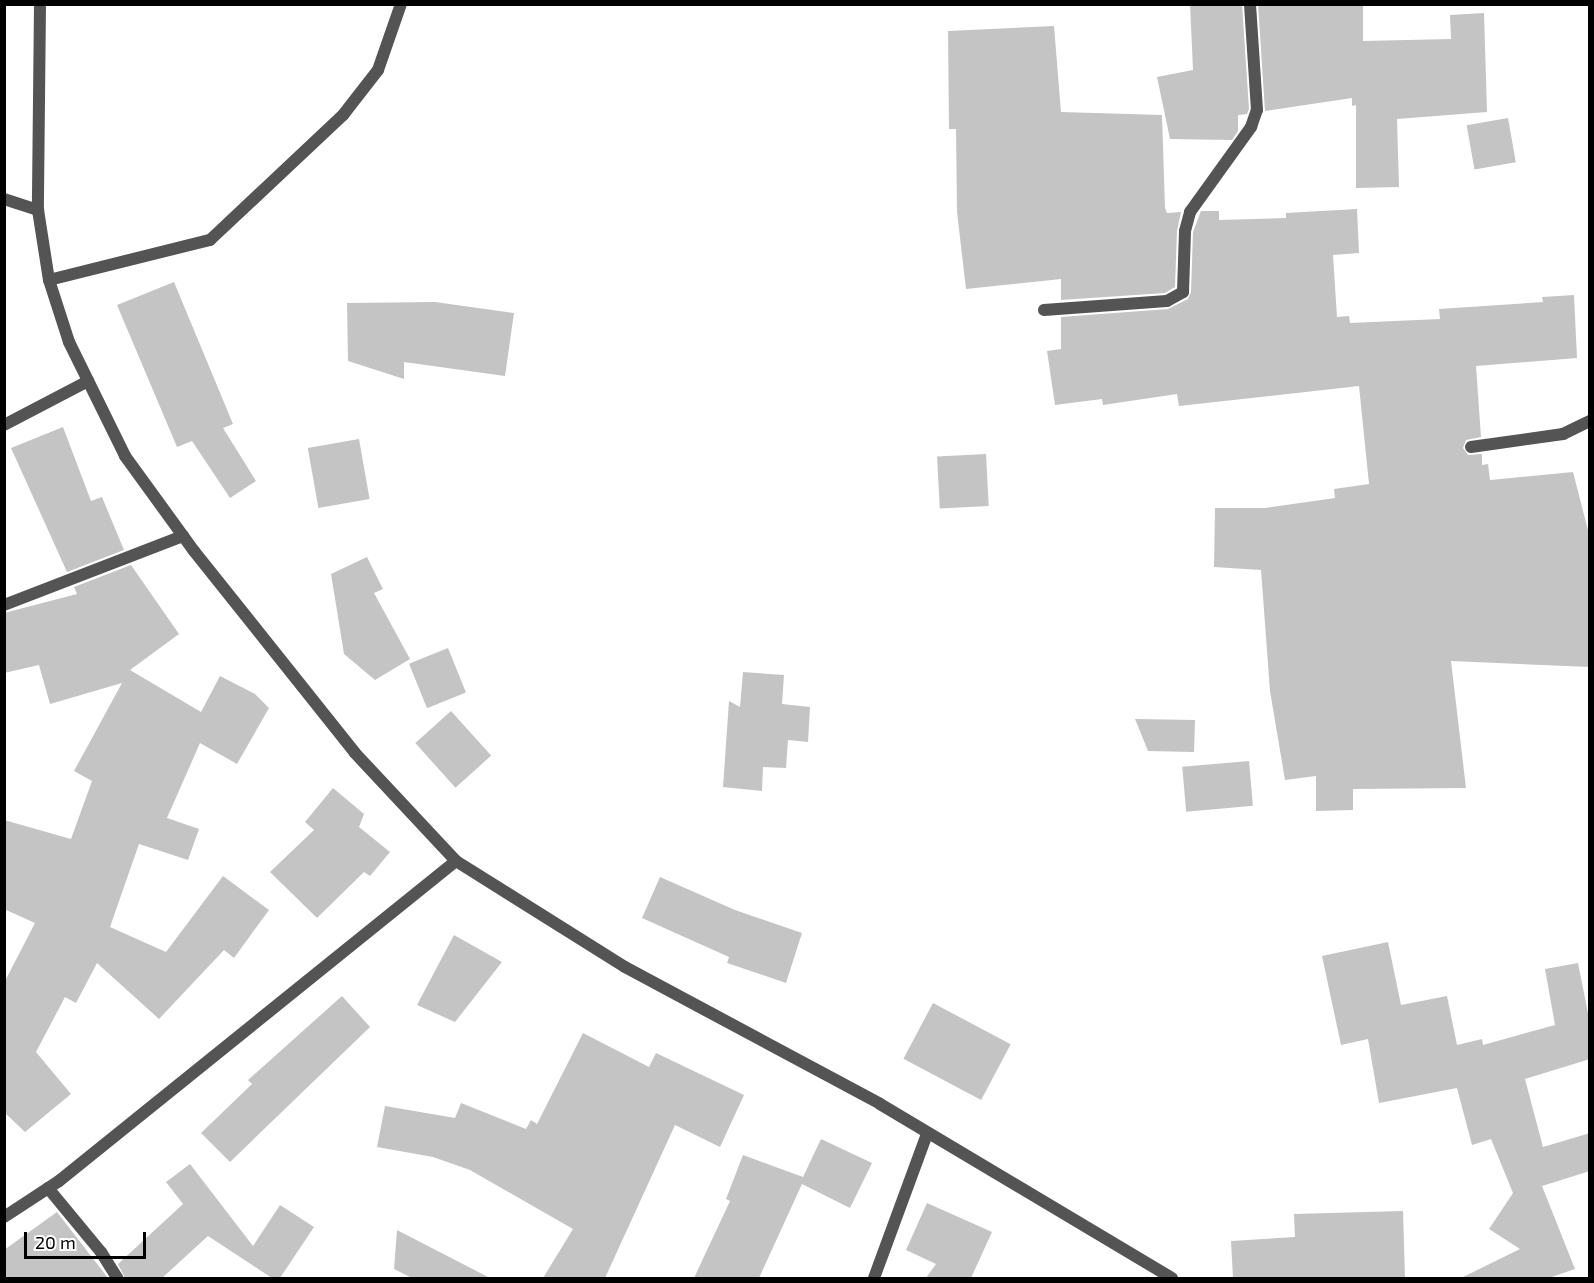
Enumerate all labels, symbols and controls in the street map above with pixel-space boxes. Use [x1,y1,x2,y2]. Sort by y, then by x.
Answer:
scale bar [27,1220,148,1258]
text: 20 m [35,1231,76,1253]

